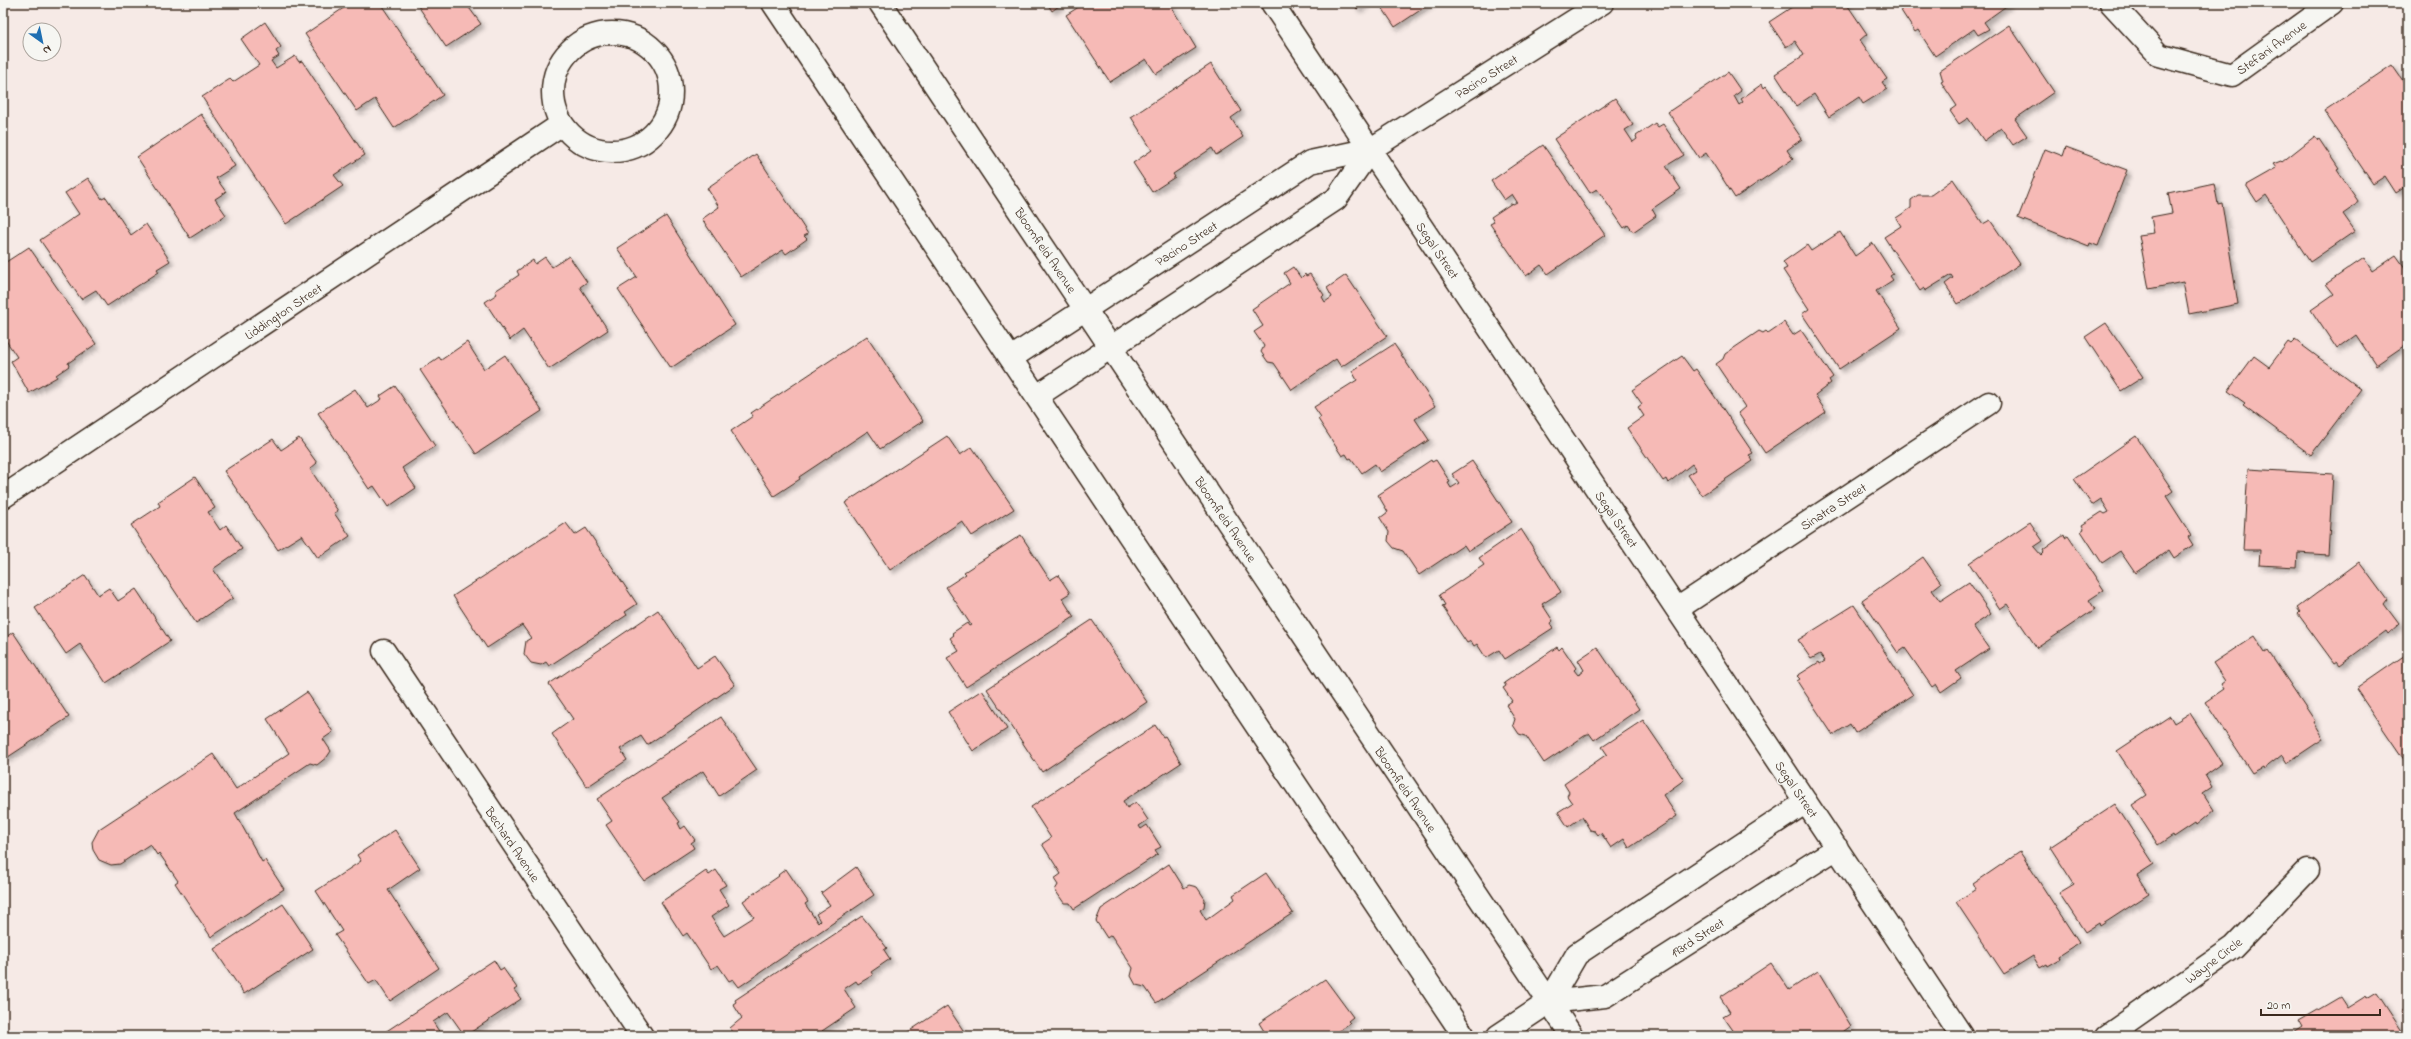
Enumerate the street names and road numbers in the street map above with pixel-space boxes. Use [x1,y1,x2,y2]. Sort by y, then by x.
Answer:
street label: Stefani Avenue [2233,16,2311,80]
street label: Pacino Street [1452,50,1522,104]
street label: Bloomfield Avenue [1008,203,1081,298]
street label: Pacino Street [1152,217,1222,272]
street label: Segal Street [1410,218,1463,284]
street label: Liddington Street [241,279,327,346]
street label: Bloomfield Avenue [1188,472,1261,567]
street label: Sinatra Street [1797,478,1871,536]
street label: Segal Street [1589,487,1642,553]
street label: Bloomfield Avenue [1368,742,1441,837]
street label: Segal Street [1769,757,1822,823]
street label: Bechard Avenue [479,803,544,886]
street label: 193rd Street [1667,913,1729,963]
street label: Wayne Circle [2181,933,2247,990]

